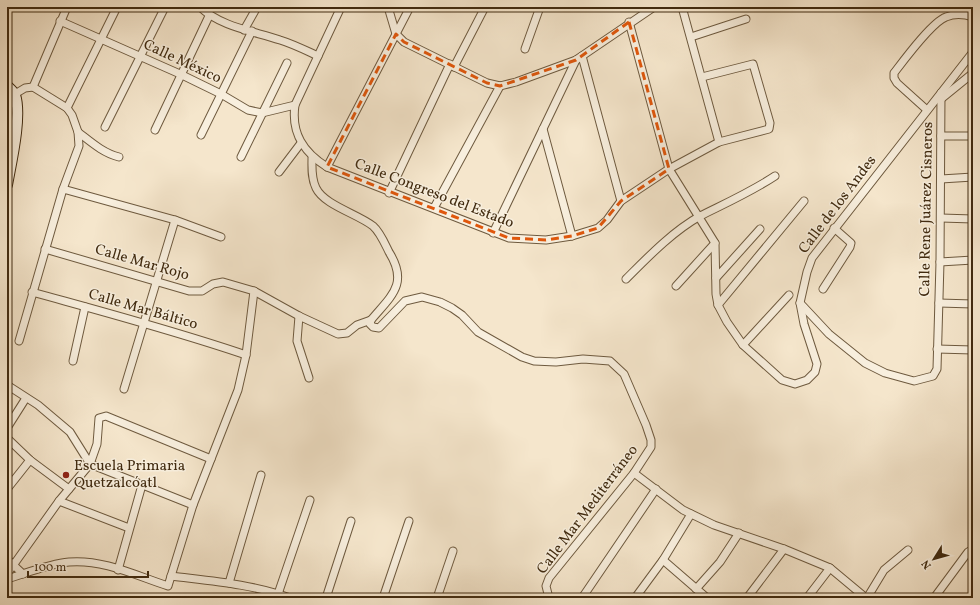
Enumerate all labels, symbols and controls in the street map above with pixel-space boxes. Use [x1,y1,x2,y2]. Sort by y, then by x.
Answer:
street label: Calle México [139,35,225,89]
street label: Calle Rene Juárez Cisneros [915,121,939,297]
street label: Calle de los Andes [794,151,882,259]
street label: Calle Congreso del Estado [351,154,517,234]
street label: Calle Mar Rojo [92,240,192,286]
street label: Calle Mar Báltico [86,284,200,336]
street label: Calle Mar Mediterráneo [532,441,644,579]
place label: Escuela Primaria Quetzalcóatl [74,456,185,494]
marker: Escuela Primaria Quetzalcóatl [61,470,71,480]
north arrow [914,539,954,579]
scale bar [28,553,148,579]
text: N [919,556,936,572]
text: 100 m [34,560,67,576]

